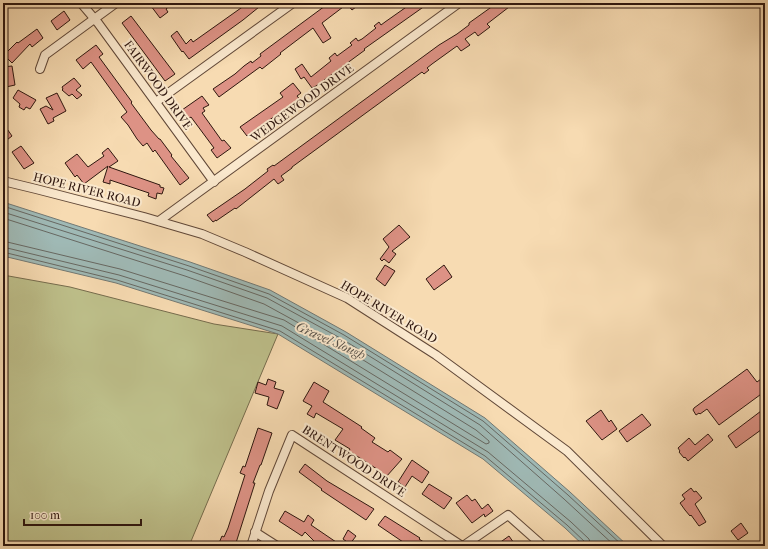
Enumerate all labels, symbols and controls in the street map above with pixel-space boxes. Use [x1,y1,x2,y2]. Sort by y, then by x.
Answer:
street label: FAIRWOOD DRIVE [121,38,195,132]
street label: WEDGEWOOD DRIVE [247,61,356,146]
street label: HOPE RIVER ROAD [32,170,142,210]
street label: HOPE RIVER ROAD [338,278,440,346]
water label: Gravel Slough [294,318,368,363]
street label: BRENTWOOD DRIVE [300,422,408,500]
scale bar [24,501,141,527]
text: 100 m [30,508,60,522]

